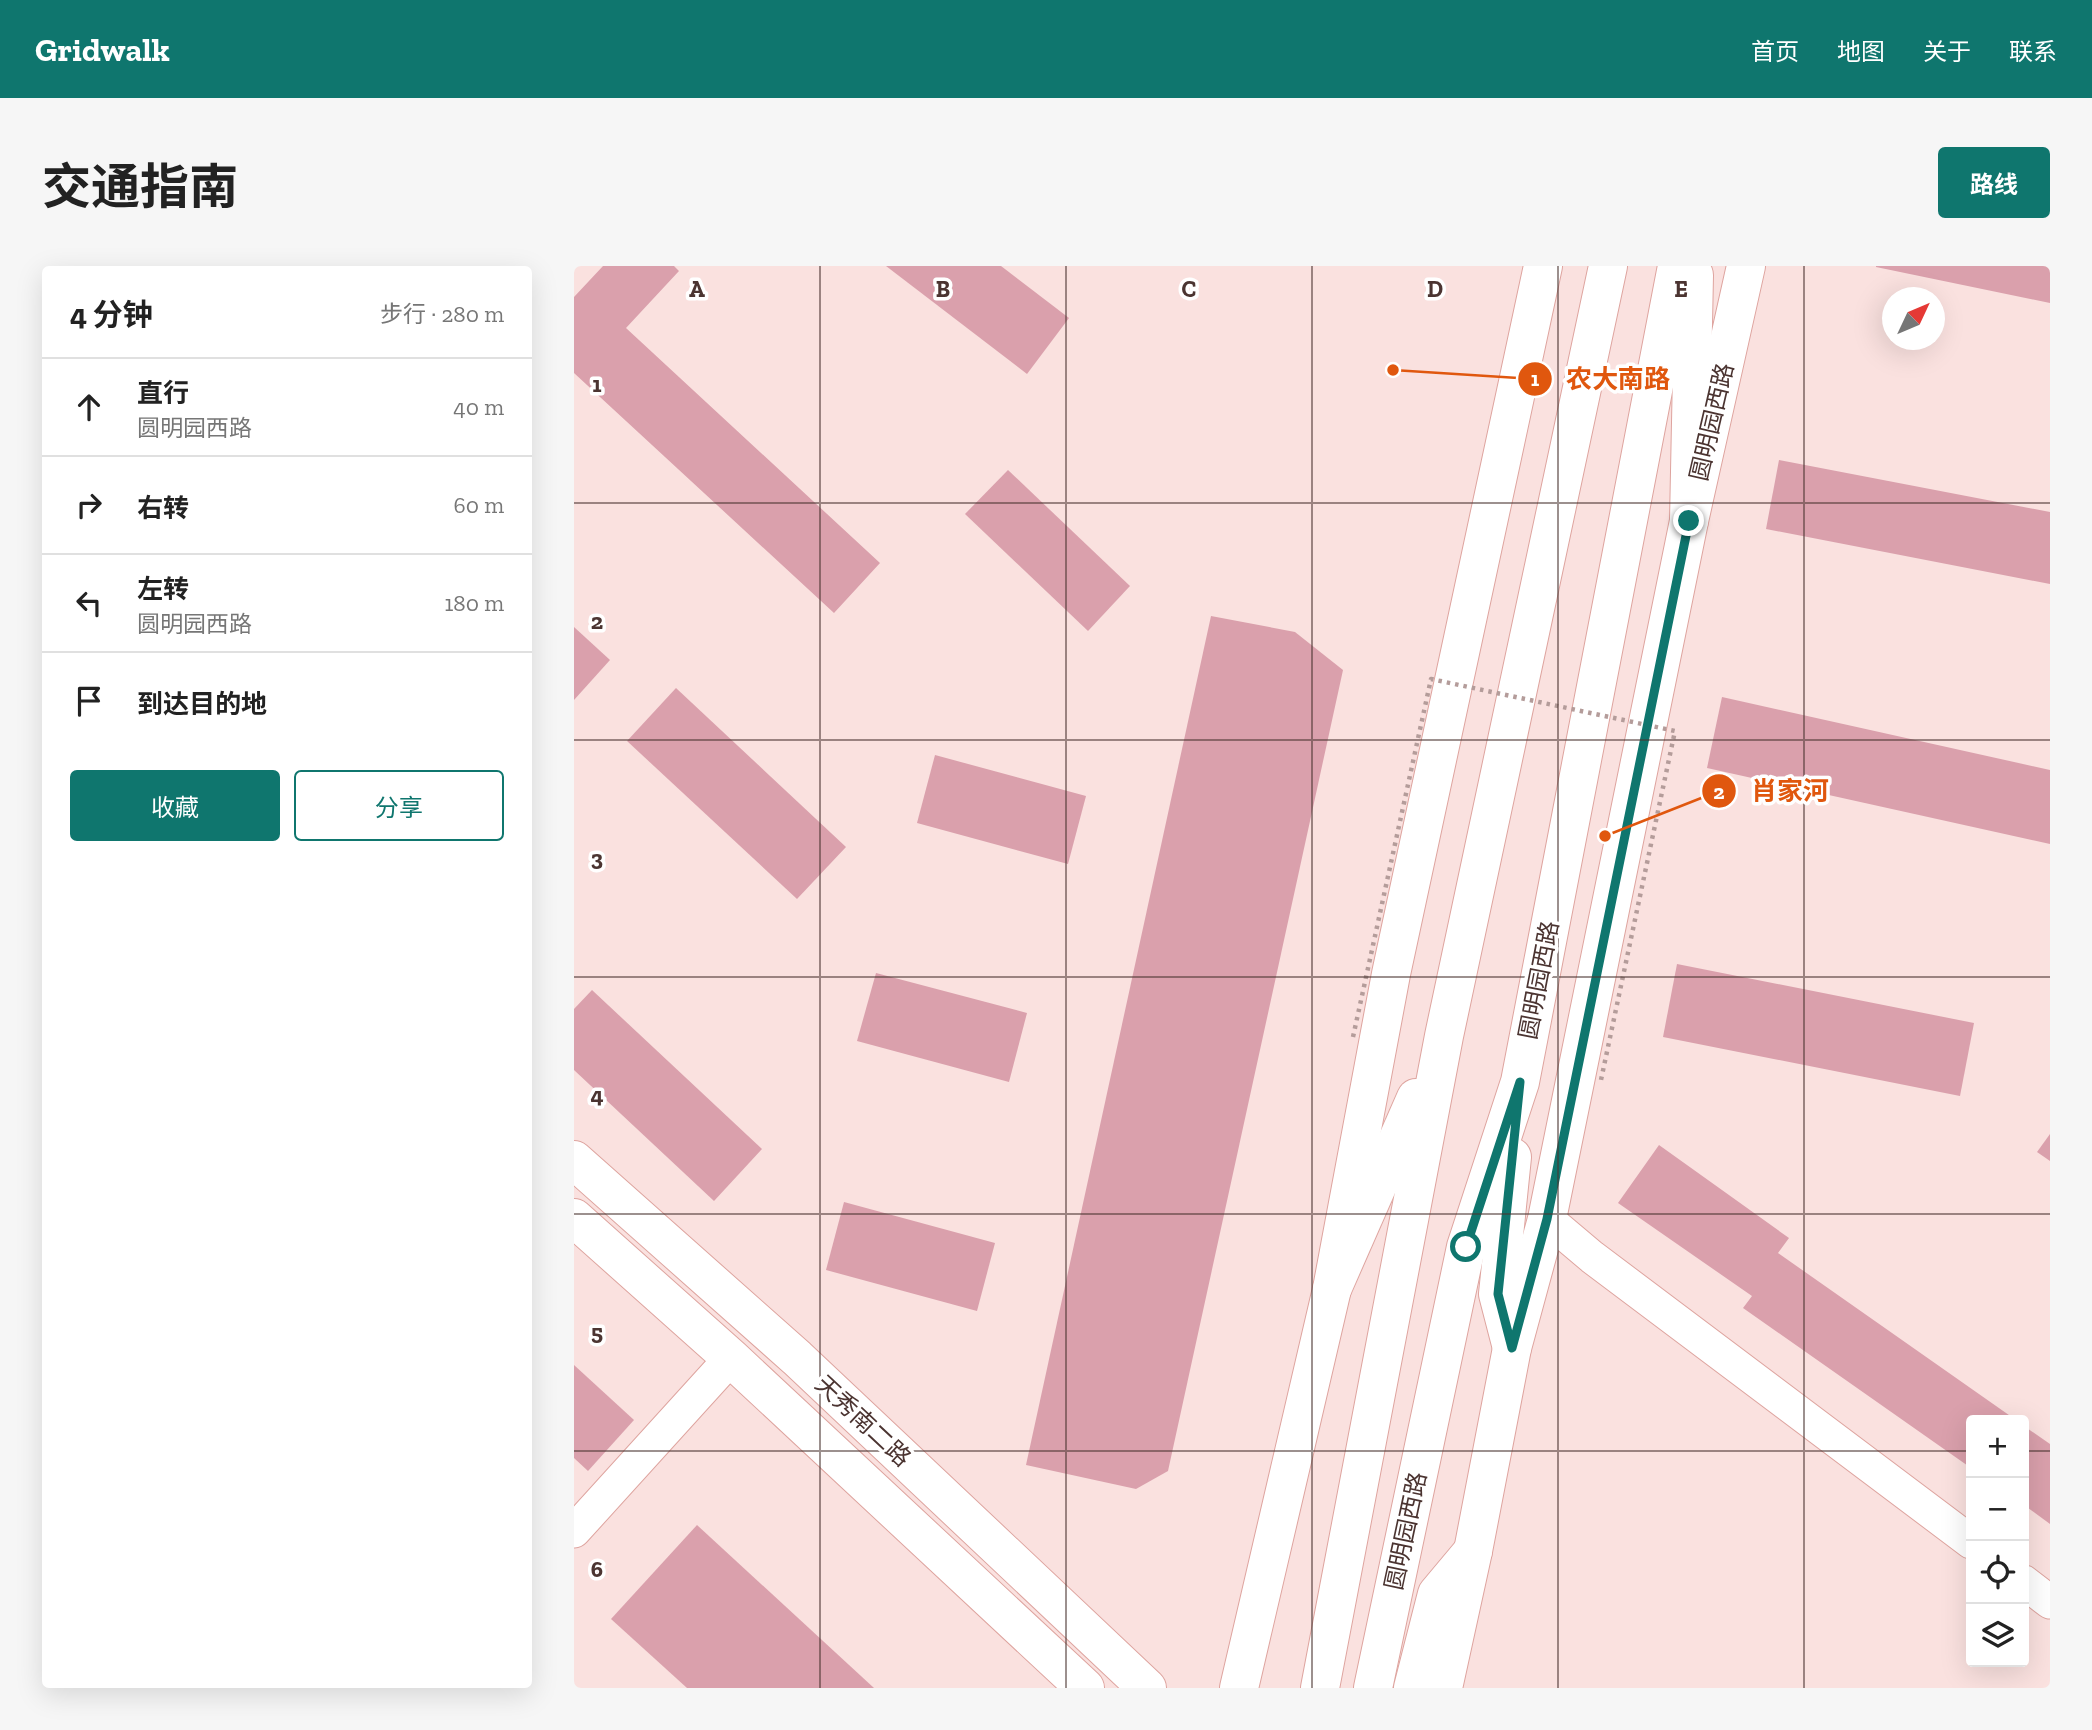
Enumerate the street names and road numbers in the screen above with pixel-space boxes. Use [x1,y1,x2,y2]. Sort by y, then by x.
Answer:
street label: 圆明园西路 [1684,360,1739,484]
street label: 圆明园西路 [1513,918,1564,1042]
street label: 天秀南二路 [810,1369,917,1472]
street label: 圆明园西路 [1379,1469,1432,1593]

